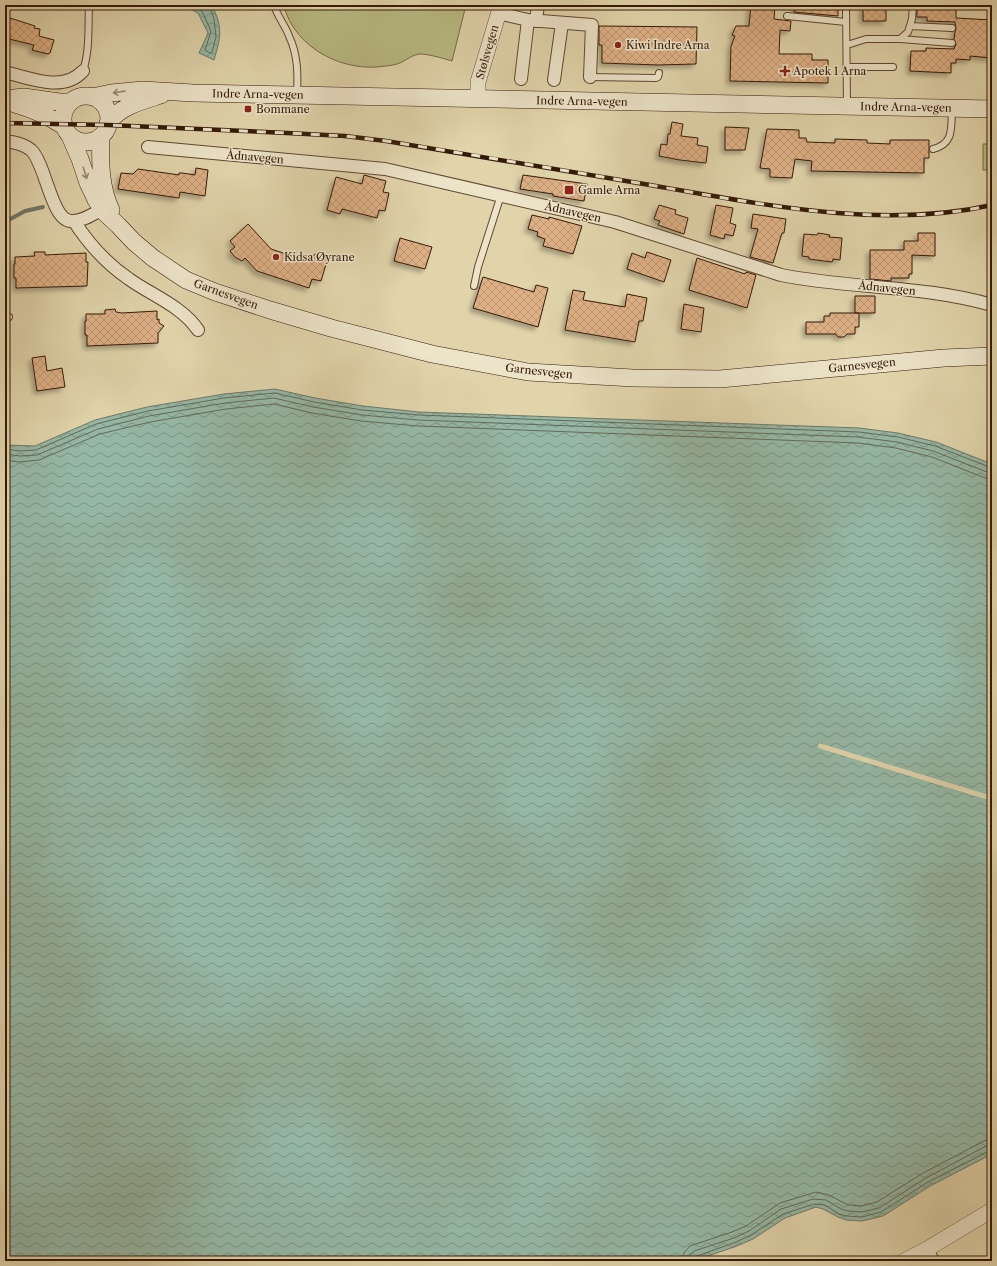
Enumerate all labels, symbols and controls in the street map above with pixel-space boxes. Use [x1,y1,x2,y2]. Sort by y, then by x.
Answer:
street label: Stølsvegen [473,23,501,81]
place label: Kiwi Indre Arna [626,38,710,52]
marker: Kiwi Indre Arna [613,40,623,50]
place label: Apotek 1 Arna [792,64,867,78]
marker: Apotek 1 Arna [780,66,790,76]
street label: Indre Arna-vegen [212,86,304,102]
one-way arrow [113,88,126,96]
street label: Indre Arna-vegen [536,93,628,109]
street label: Indre Arna-vegen [860,99,952,115]
place label: Bommane [256,102,310,116]
marker: Bommane [243,104,253,114]
street label: Ådnavegen [225,147,284,166]
one-way arrow [82,166,89,179]
place label: Gamle Arna [578,183,640,197]
marker: Gamle Arna [563,184,575,196]
street label: Ådnavegen [542,198,603,225]
place label: Kidsa Øyrane [284,250,355,264]
marker: Kidsa Øyrane [271,252,281,262]
street label: Garnesvegen [192,276,260,312]
street label: Ådnavegen [857,278,917,298]
street label: Garnesvegen [828,354,896,375]
street label: Garnesvegen [505,361,573,382]

